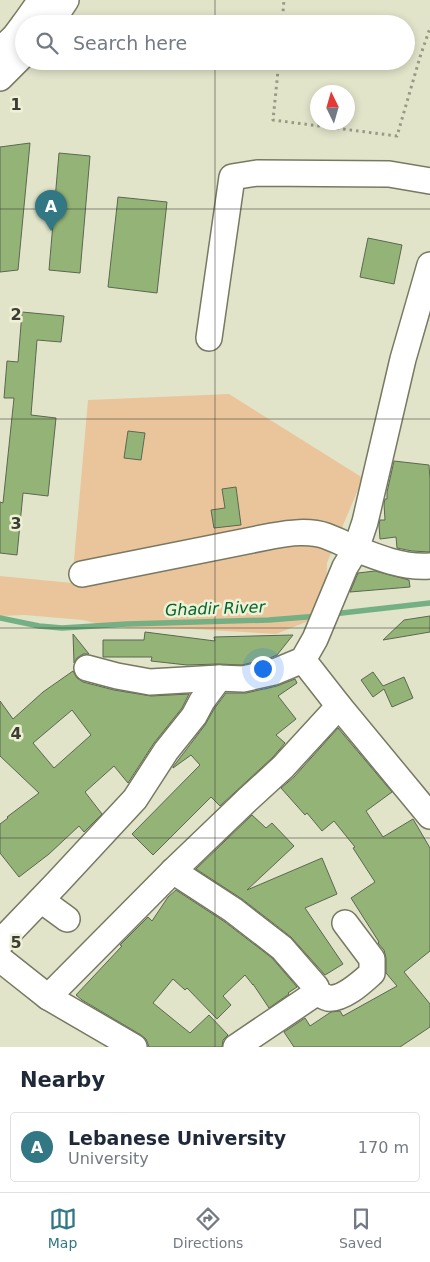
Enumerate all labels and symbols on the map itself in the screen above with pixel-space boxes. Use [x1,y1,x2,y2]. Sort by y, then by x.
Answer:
north arrow [310,85,355,130]
text: 1 [10,95,22,114]
pin: A [35,190,67,231]
text: 2 [10,305,22,324]
text: 3 [10,514,22,533]
water label: Ghadir River [165,597,267,620]
your location [250,656,276,682]
text: 4 [10,724,22,743]
text: 5 [10,933,22,952]

